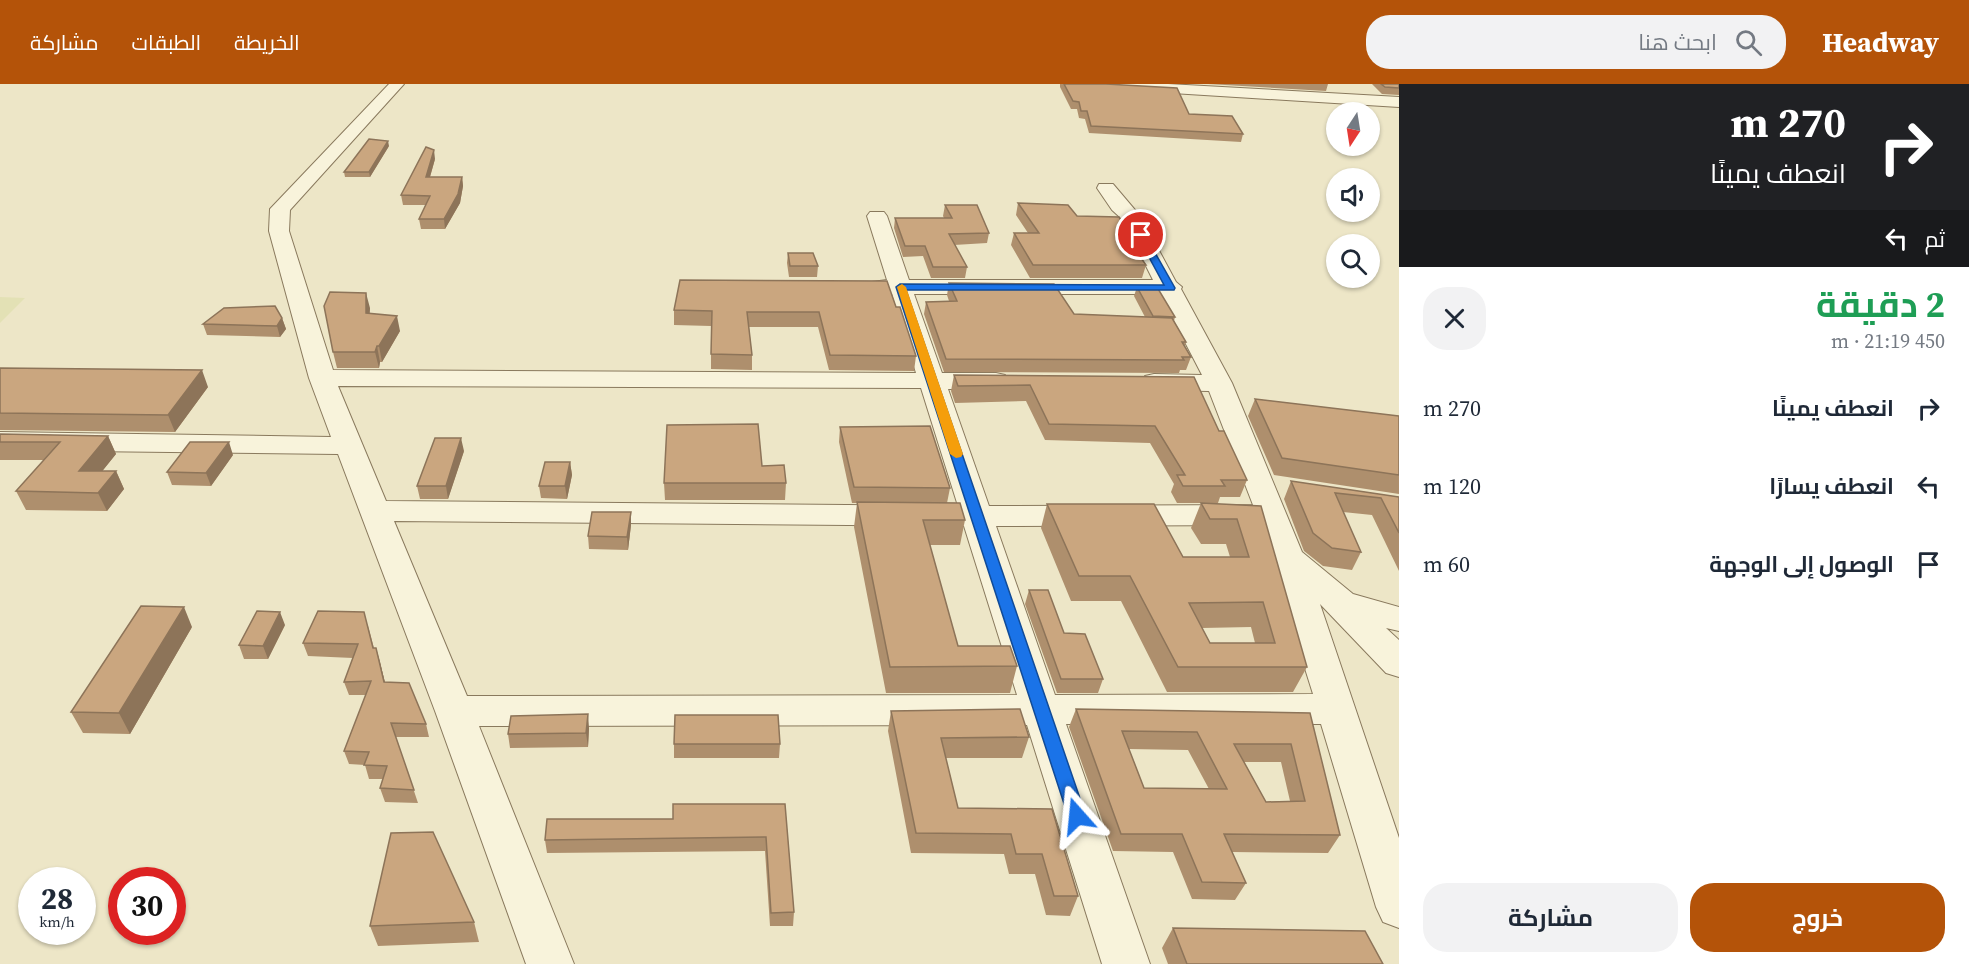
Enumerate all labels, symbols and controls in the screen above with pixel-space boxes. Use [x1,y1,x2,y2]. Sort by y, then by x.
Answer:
search box [1366,15,1786,69]
text: Headway [1822,23,1939,61]
icon: search [1732,26,1765,59]
text: ابحث هنا [1638,27,1717,57]
text: مشاركة [30,28,99,57]
text: الطبقات [132,28,201,57]
text: الخريطة [234,28,300,57]
text: 270 m [1731,93,1846,151]
north arrow [1326,102,1380,156]
map controls [1326,102,1380,288]
icon: right [1867,108,1945,186]
text: انعطف يمينًا [1710,155,1846,192]
button: sound [1326,168,1380,222]
pin [1115,209,1166,260]
icon: arrive [1124,218,1157,251]
icon: left [1880,222,1913,255]
text: ثم [1925,224,1945,254]
button: search [1326,234,1380,288]
text: 2 دقيقة [1816,280,1945,329]
button: close [1423,287,1486,350]
text: 450 m · 21:19 [1831,327,1945,355]
icon: right [1912,392,1945,425]
text: 270 m [1423,393,1481,423]
text: انعطف يمينًا [1772,393,1894,423]
icon: left [1912,470,1945,503]
text: 120 m [1423,471,1481,501]
text: انعطف يسارًا [1769,471,1894,501]
icon: arrive [1912,548,1945,581]
text: 60 m [1423,549,1470,579]
text: الوصول إلى الوجهة [1709,549,1894,579]
position arrow [1045,784,1109,848]
speed limit sign: 30 [108,867,186,945]
text: 28 [41,878,73,919]
button: مشاركة [1423,883,1678,952]
button: خروج [1690,883,1945,952]
text: km/h [39,911,75,932]

